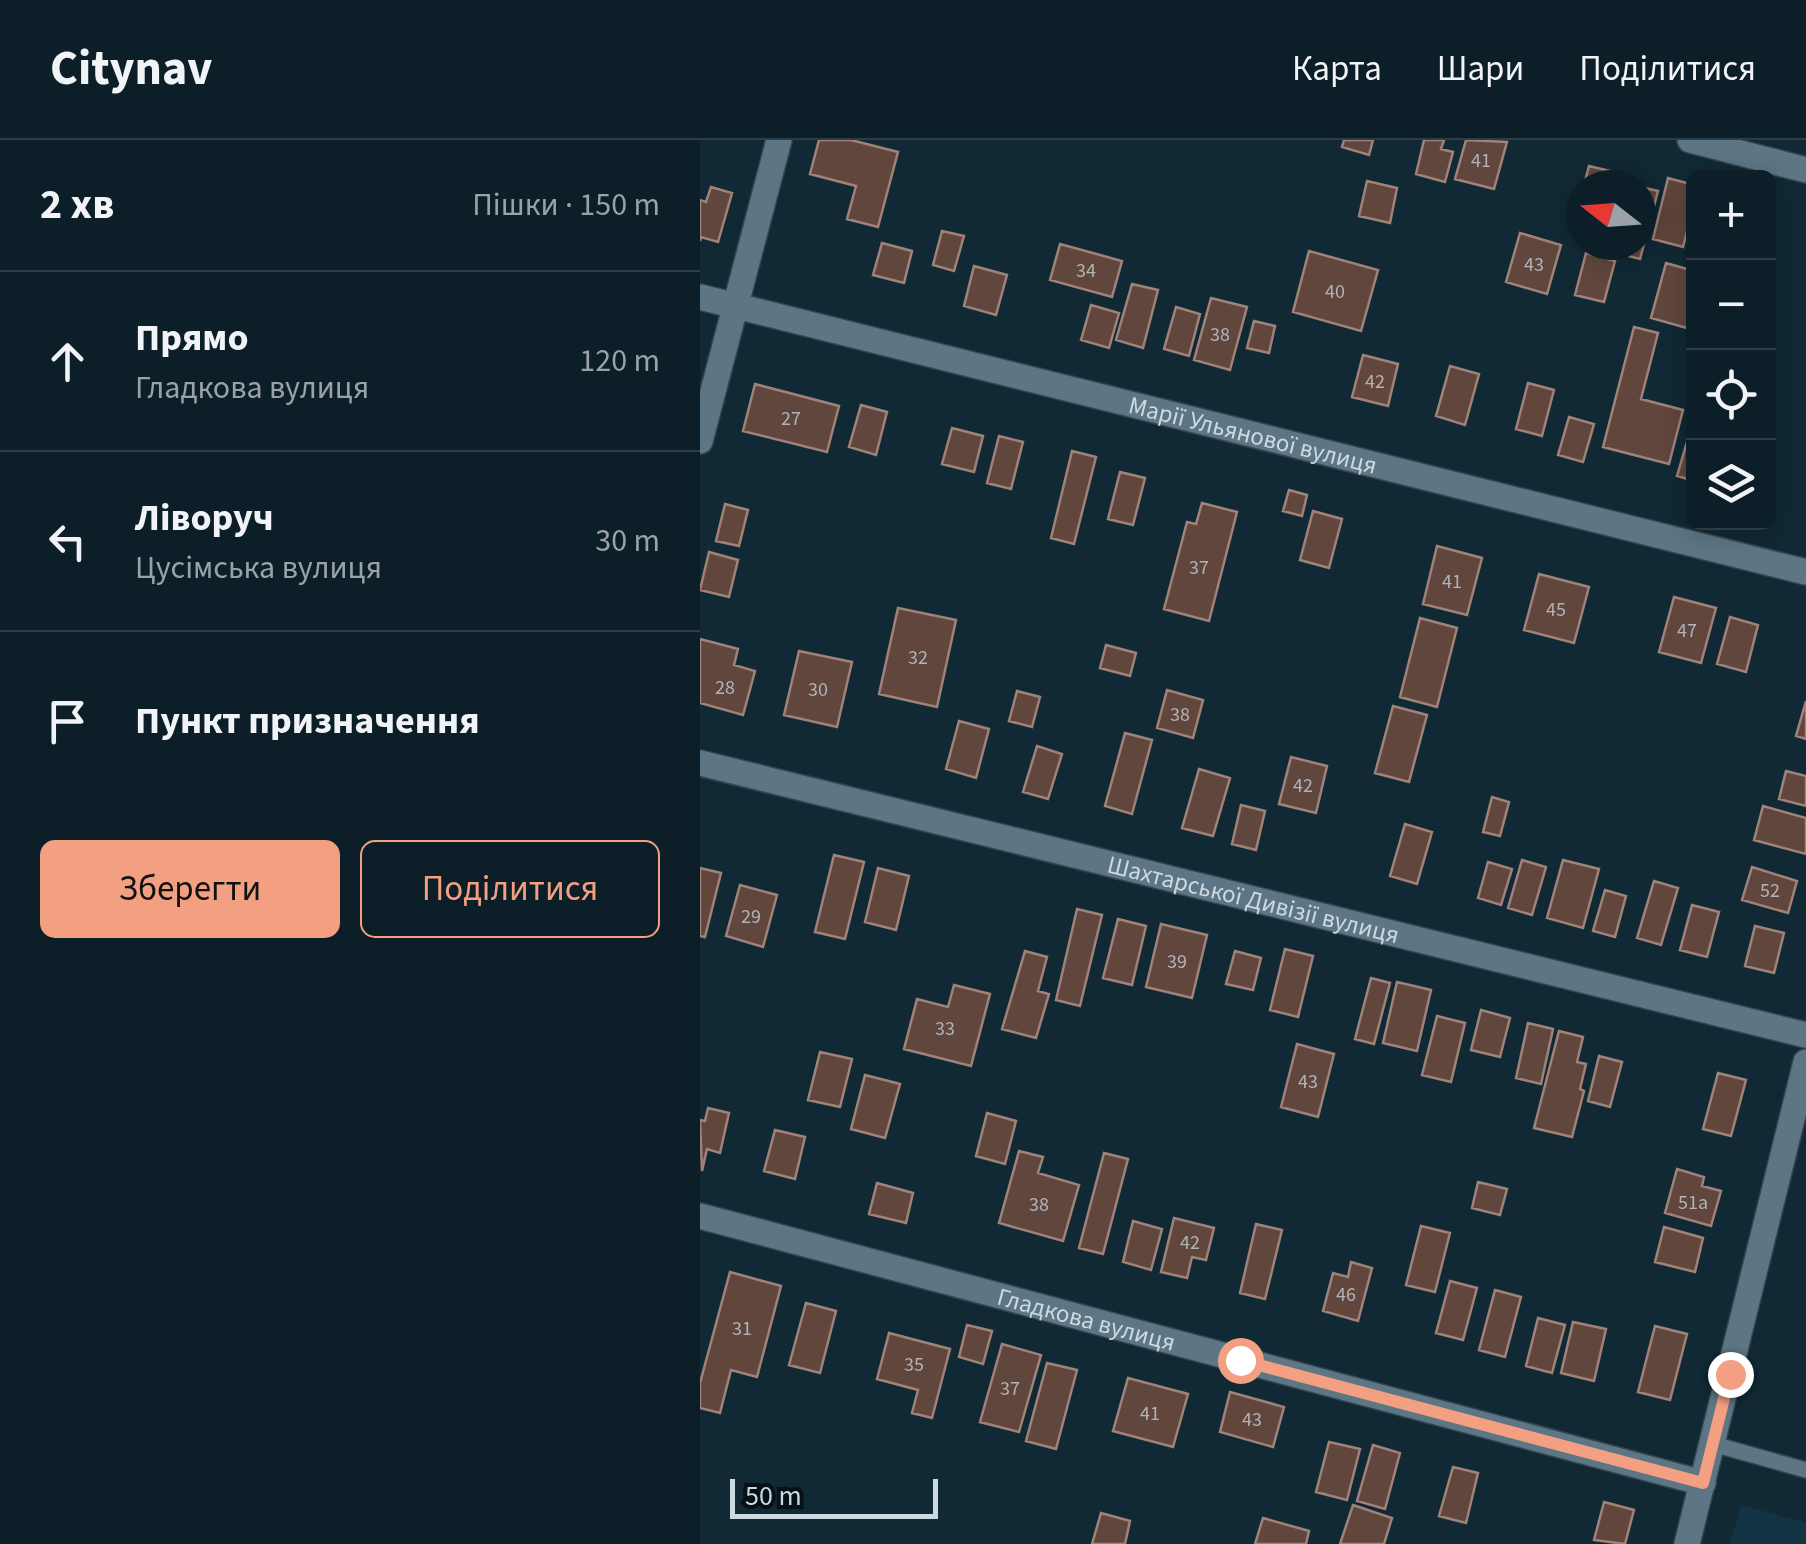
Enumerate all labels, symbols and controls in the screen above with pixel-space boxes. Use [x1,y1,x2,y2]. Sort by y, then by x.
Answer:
text: Citynav [50,35,212,103]
text: Карта [1292,44,1382,94]
text: Шари [1437,44,1524,94]
text: Поділитися [1579,44,1756,94]
house number: 41 [1471,147,1491,175]
north arrow [1566,170,1656,260]
map controls [1686,170,1776,530]
button: + [1686,170,1776,260]
text: 2 хв [40,175,114,235]
text: Пішки · 150 m [472,182,660,228]
house number: 43 [1524,251,1544,279]
house number: 34 [1076,257,1096,285]
button: − [1686,260,1776,350]
house number: 40 [1325,278,1345,306]
text: Прямо [135,311,249,365]
house number: 38 [1210,321,1230,349]
icon: ahead [40,334,95,389]
text: 120 m [579,338,660,384]
button: locate [1686,350,1776,440]
text: Гладкова вулиця [135,365,369,411]
house number: 42 [1365,368,1385,396]
street label: Марії Ульянової вулиця [1125,387,1381,484]
house number: 27 [781,405,801,433]
button: layers [1686,440,1776,530]
text: Ліворуч [135,491,274,545]
icon: left [40,514,95,569]
text: 30 m [595,518,660,564]
text: Цусімська вулиця [135,545,382,591]
house number: 37 [1189,554,1209,582]
house number: 41 [1442,568,1462,596]
house number: 45 [1546,596,1566,624]
house number: 47 [1677,617,1697,645]
house number: 32 [908,644,928,672]
house number: 28 [715,674,735,702]
house number: 30 [808,676,828,704]
icon: arrive [40,694,95,749]
text: Пункт призначення [135,694,480,748]
house number: 38 [1170,701,1190,729]
house number: 42 [1293,772,1313,800]
button: Зберегти [40,840,340,938]
button: Поділитися [360,840,660,938]
street label: Шахтарської Дивізії вулиця [1104,847,1403,953]
house number: 52 [1760,877,1780,905]
house number: 29 [741,903,761,931]
house number: 39 [1167,948,1187,976]
house number: 33 [935,1015,955,1043]
house number: 43 [1298,1068,1318,1096]
house number: 51а [1678,1189,1708,1217]
house number: 38 [1029,1191,1049,1219]
house number: 42 [1180,1229,1200,1257]
street label: Гладкова вулиця [993,1279,1179,1361]
house number: 46 [1336,1281,1356,1309]
house number: 31 [732,1315,752,1343]
route start [1218,1338,1264,1384]
house number: 35 [904,1351,924,1379]
route end [1708,1352,1754,1398]
house number: 37 [1000,1375,1020,1403]
house number: 41 [1140,1400,1160,1428]
house number: 43 [1242,1406,1262,1434]
scale bar [730,1474,938,1518]
text: 50 m [745,1476,802,1516]

